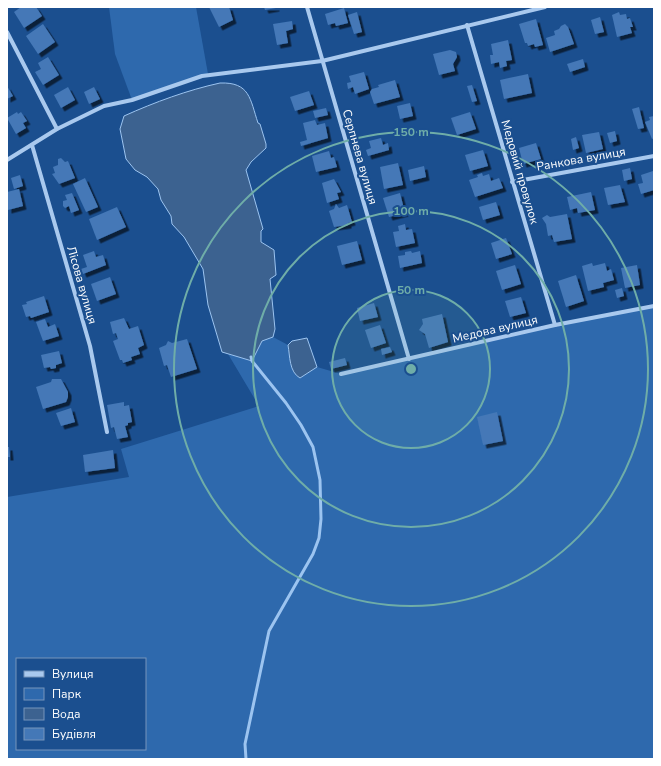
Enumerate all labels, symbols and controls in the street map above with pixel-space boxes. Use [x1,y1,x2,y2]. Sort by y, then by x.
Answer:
street label: Серпнева вулиця [339,108,381,206]
street label: Медовий провулок [497,118,543,227]
text: 150 m [393,124,429,140]
street label: Ранкова вулиця [535,143,627,175]
text: 100 m [393,203,429,219]
street label: Лісова вулиця [63,244,101,326]
text: 50 m [397,282,425,298]
street label: Медова вулиця [451,311,539,347]
centre of rings [404,362,418,376]
legend [16,658,146,750]
text: Вулиця [52,666,94,682]
text: Парк [52,686,82,702]
text: Вода [52,706,80,722]
text: Будівля [52,726,96,742]

